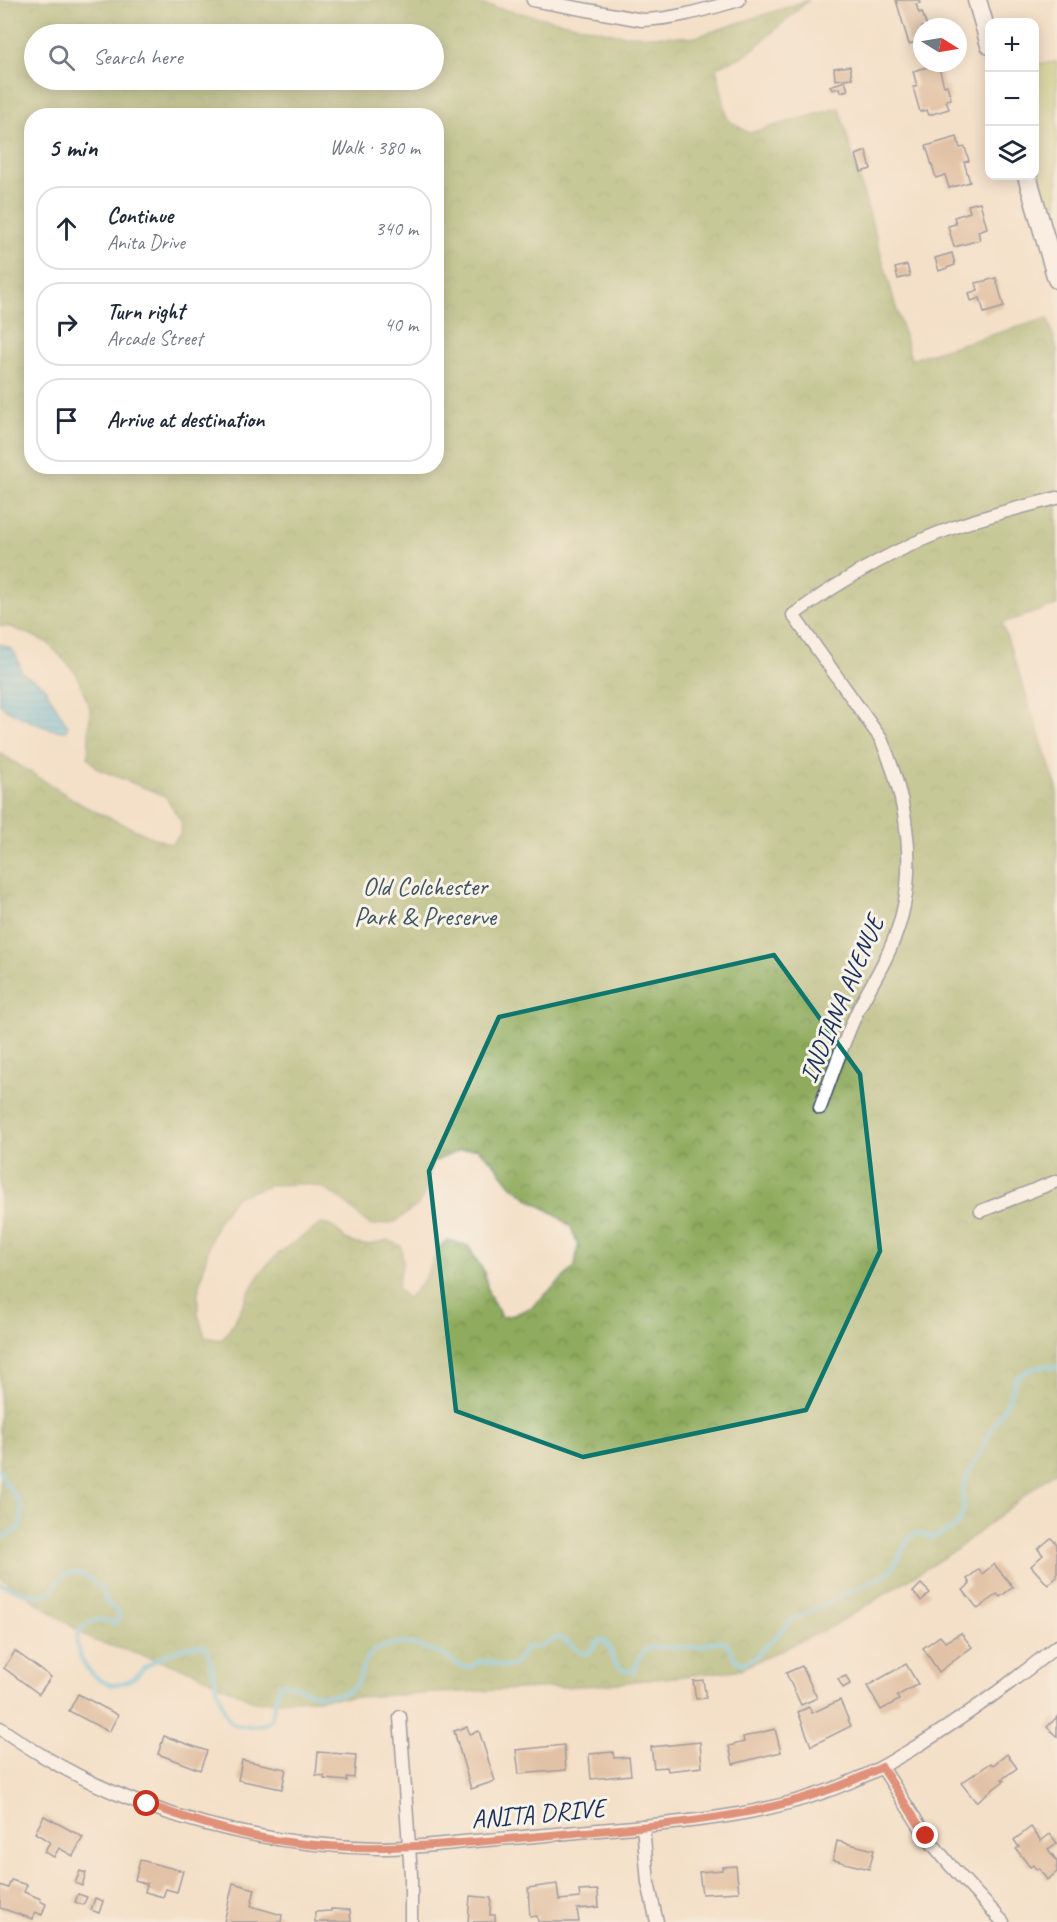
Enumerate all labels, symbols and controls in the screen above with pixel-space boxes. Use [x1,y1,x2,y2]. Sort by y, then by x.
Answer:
north arrow [913,18,967,72]
map controls [985,18,1039,180]
button: + [985,18,1039,72]
search box [24,24,444,90]
icon: search [45,41,78,74]
text: Search here [93,43,183,71]
button: − [985,72,1039,126]
button: layers [985,126,1039,180]
text: 5 min [48,131,97,164]
text: Walk · 380 m [330,135,420,160]
text: Continue [107,202,173,230]
icon: ahead [50,212,83,245]
text: 340 m [375,216,418,241]
text: Anita Drive [107,230,185,255]
text: Turn right [107,298,184,326]
icon: right [50,308,83,341]
text: 40 m [384,312,418,337]
text: Arcade Street [107,326,203,351]
icon: arrive [50,404,83,437]
text: Arrive at destination [107,406,264,434]
park label: Old Colchester Park & Preserve [354,870,498,933]
street label: INDIANA AVENUE [791,907,893,1088]
route start [133,1790,159,1816]
street label: ANITA DRIVE [470,1791,610,1836]
route end [912,1822,938,1848]

